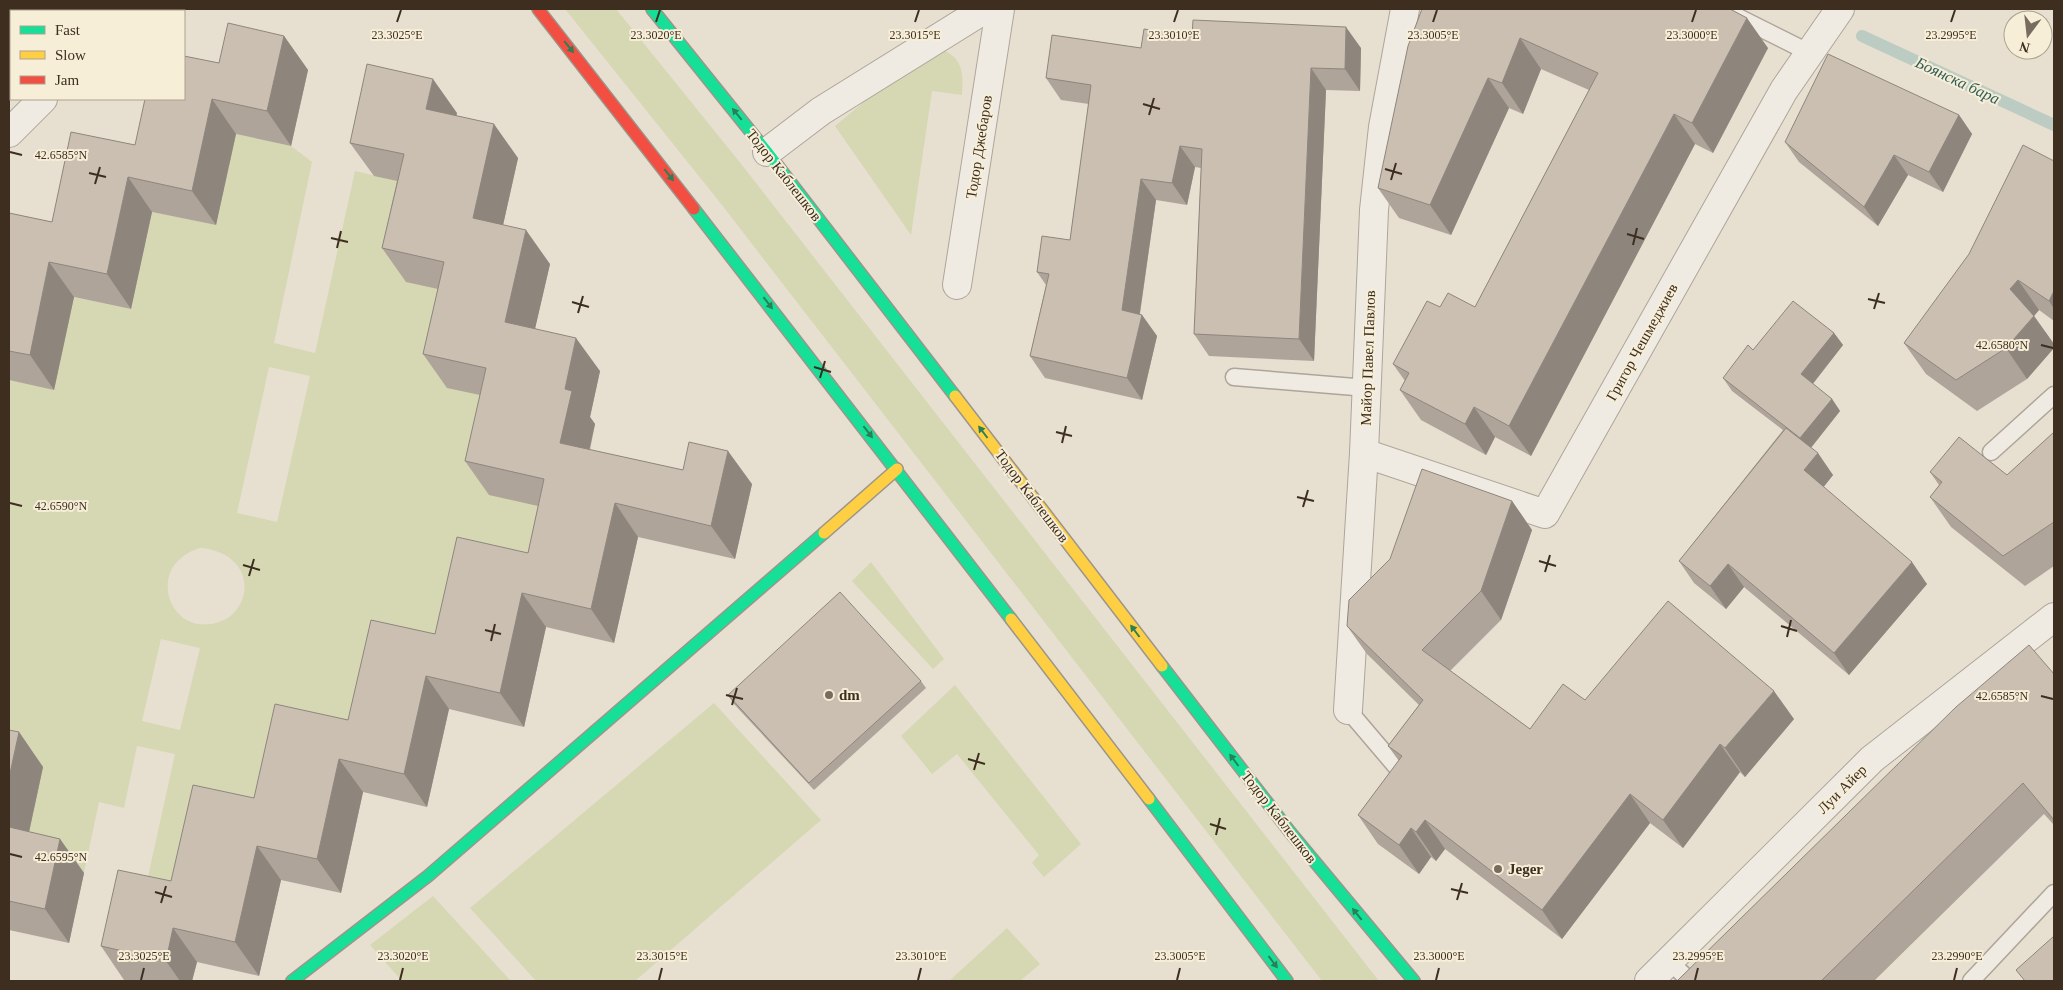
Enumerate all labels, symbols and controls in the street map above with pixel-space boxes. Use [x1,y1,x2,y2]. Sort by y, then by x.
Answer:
legend [10,10,185,100]
north arrow [2003,10,2053,60]
text: Fast [55,22,81,38]
text: 23.3025°E [371,28,423,42]
text: 23.3020°E [630,28,682,42]
text: 23.3015°E [889,28,941,42]
text: 23.3010°E [1148,28,1200,42]
text: 23.3005°E [1407,28,1459,42]
text: 23.3000°E [1666,28,1718,42]
text: 23.2995°E [1925,28,1977,42]
text: N [2018,39,2032,56]
one-way arrow [563,40,574,53]
text: Slow [55,47,86,63]
water label: Боянска бара [1912,53,2003,108]
text: Jam [55,72,79,88]
street label: Тодор Джебаров [963,94,995,200]
one-way arrow [731,108,742,121]
street label: Тодор Каблешков [743,126,825,224]
text: 42.6585°N [35,148,88,162]
one-way arrow [663,168,674,181]
street label: Григор Чешмеджиев [1603,281,1681,403]
street label: Майор Павел Павлов [1358,290,1378,426]
one-way arrow [763,296,774,309]
text: 42.6580°N [1976,338,2029,352]
one-way arrow [862,425,873,438]
one-way arrow [978,426,989,439]
street label: Тодор Каблешков [992,446,1072,546]
text: 42.6590°N [35,499,88,513]
one-way arrow [1130,624,1141,637]
place label: dm [839,687,860,703]
marker: dm [823,689,835,701]
text: 42.6585°N [1976,689,2029,703]
one-way arrow [1229,753,1239,766]
street label: Луи Айер [1814,761,1870,817]
street label: Тодор Каблешков [1238,768,1320,866]
text: 42.6595°N [35,850,88,864]
place label: Jeger [1508,861,1543,877]
marker: Jeger [1492,863,1504,875]
one-way arrow [1352,908,1363,920]
text: 23.3025°E [118,949,170,963]
text: 23.3020°E [377,949,429,963]
text: 23.3015°E [636,949,688,963]
text: 23.3010°E [895,949,947,963]
text: 23.3005°E [1154,949,1206,963]
text: 23.3000°E [1413,949,1465,963]
text: 23.2995°E [1672,949,1724,963]
text: 23.2990°E [1931,949,1983,963]
one-way arrow [1267,955,1278,968]

